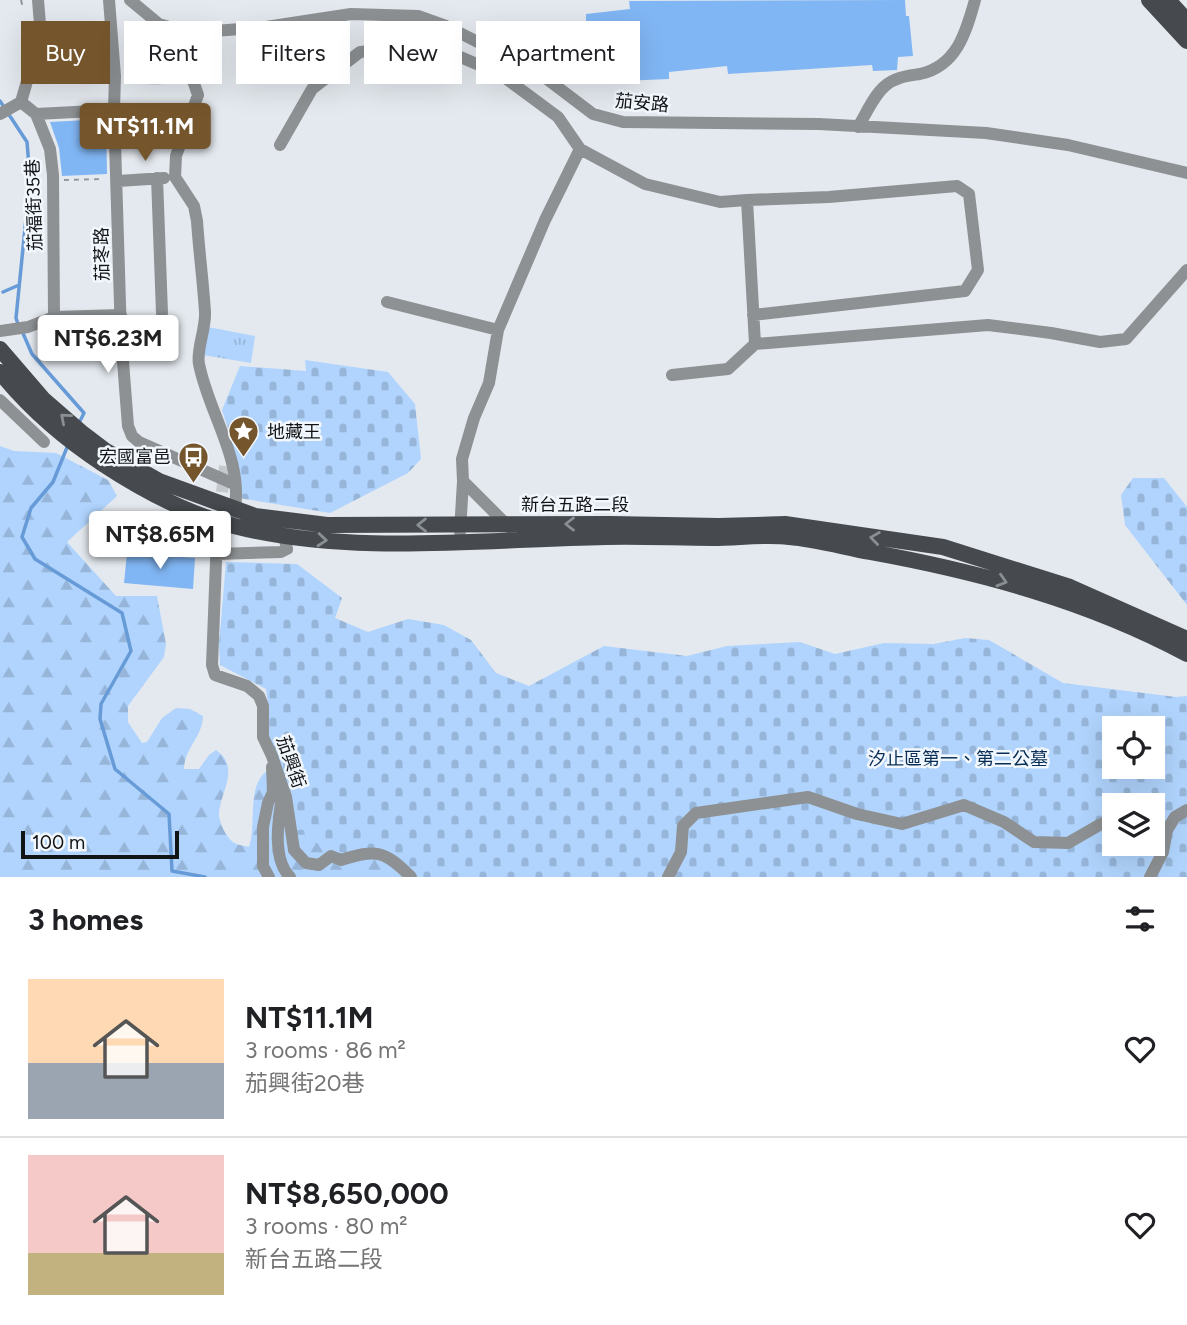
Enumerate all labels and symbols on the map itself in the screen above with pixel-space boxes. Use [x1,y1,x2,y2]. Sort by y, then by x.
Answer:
street label: 茄安路 [614,90,670,116]
pin: NT$11.1M [73,104,217,163]
street label: 茄福街35巷 [21,159,47,251]
street label: 茄苳路 [91,227,113,281]
pin: NT$6.23M [36,316,180,375]
one-way arrow [60,414,73,427]
place icon: 地藏王 [227,415,261,459]
place label: 地藏王 [267,421,321,443]
bus stop icon: 宏國富邑 [177,440,211,484]
place label: 宏國富邑 [99,446,171,468]
street label: 新台五路二段 [521,494,629,516]
pin: NT$8.65M [88,512,232,571]
one-way arrow [564,516,574,532]
one-way arrow [416,517,426,533]
one-way arrow [869,530,881,545]
one-way arrow [317,532,328,547]
one-way arrow [996,572,1008,587]
street label: 茄興街 [272,733,310,791]
park label: 汐止區第一、第二公墓 [868,748,1048,770]
scale bar [21,828,178,860]

